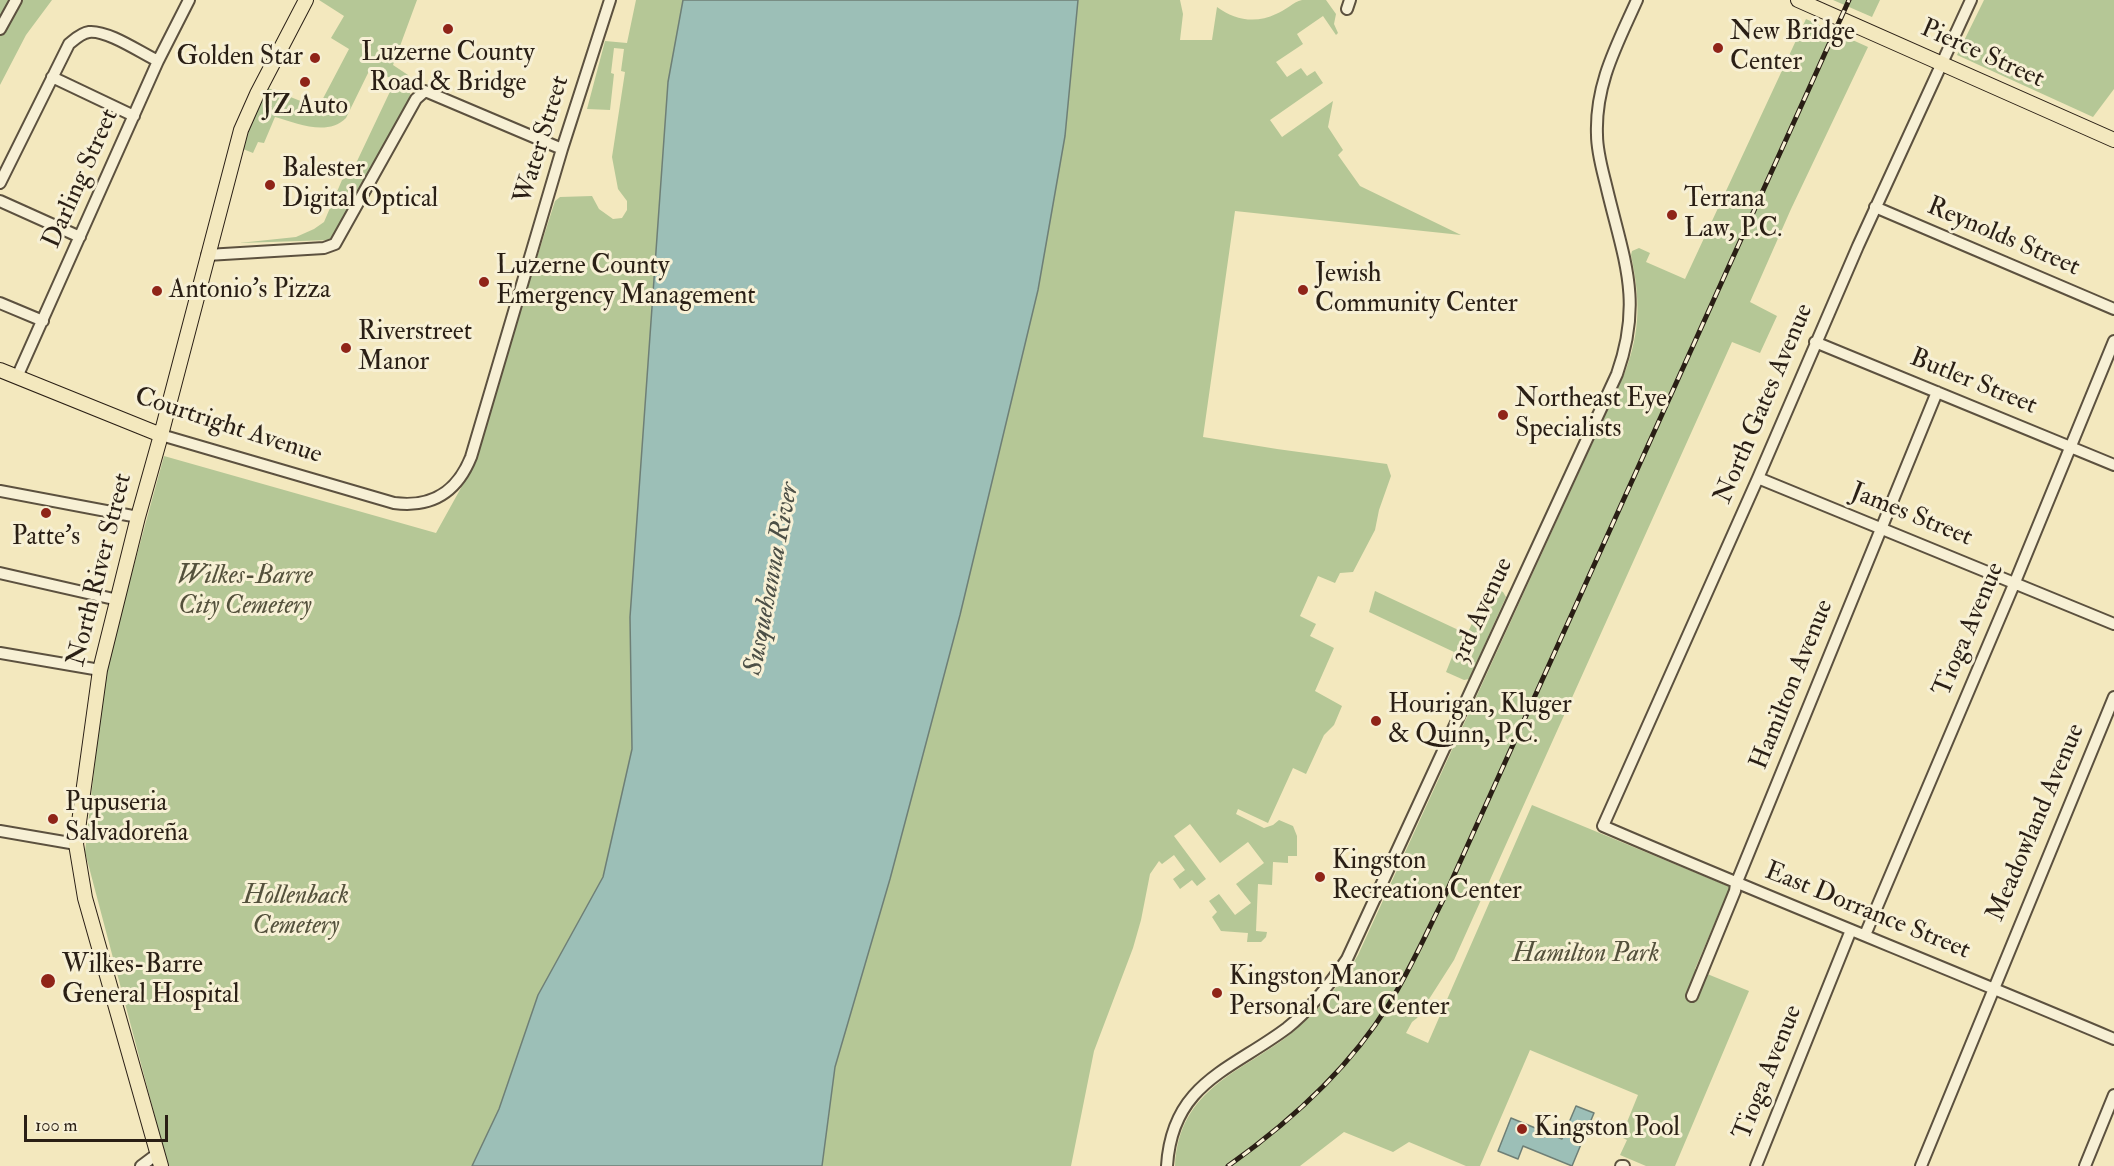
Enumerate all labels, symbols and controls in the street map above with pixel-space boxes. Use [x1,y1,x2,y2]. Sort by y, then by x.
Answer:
street label: Pierce Street [1915,14,2049,96]
place label: New Bridge Center [1730,17,1855,78]
marker: Luzerne County Road & Bridge [441,22,455,36]
place label: Luzerne County Road & Bridge [361,38,535,100]
marker: New Bridge Center [1711,41,1725,55]
place label: Golden Star [176,42,303,74]
marker: Golden Star [308,51,322,65]
street label: Water Street [509,72,577,208]
marker: JZ Auto [298,75,312,89]
place label: JZ Auto [262,91,348,123]
street label: Darling Street [37,104,127,254]
place label: Balester Digital Optical [282,154,438,216]
marker: Balester Digital Optical [263,178,277,192]
place label: Terrana Law, P.C. [1684,184,1782,246]
street label: Reynolds Street [1922,192,2084,284]
marker: Terrana Law, P.C. [1665,208,1679,222]
place label: Luzerne County Emergency Management [496,251,756,312]
place label: Jewish Community Center [1315,259,1518,320]
place label: Antonio's Pizza [169,275,331,307]
marker: Luzerne County Emergency Management [477,275,491,289]
marker: Jewish Community Center [1296,283,1310,297]
marker: Antonio's Pizza [150,284,164,298]
street label: North Gates Avenue [1709,299,1821,509]
place label: Riverstreet Manor [358,317,472,378]
marker: Riverstreet Manor [339,341,353,355]
street label: Butler Street [1905,343,2041,423]
street label: Courtright Avenue [130,382,326,472]
place label: Northeast Eye Specialists [1515,384,1667,446]
marker: Northeast Eye Specialists [1496,408,1510,422]
street label: North River Street [62,470,140,670]
street label: James Street [1846,477,1976,555]
water label: Susquehanna River [738,480,808,678]
marker: Patte's [39,506,53,520]
place label: Patte's [12,522,80,554]
street label: 3rd Avenue [1445,553,1521,669]
street label: Tioga Avenue [1928,558,2012,702]
park label: Wilkes-Barre City Cemetery [177,561,313,622]
street label: Hamilton Avenue [1745,595,1841,775]
place label: Hourigan, Kluger & Quinn, P.C. [1388,690,1572,752]
marker: Hourigan, Kluger & Quinn, P.C. [1369,714,1383,728]
street label: Meadowland Avenue [1981,720,2093,926]
place label: Pupuseria Salvadoreña [65,788,188,850]
marker: Pupuseria Salvadoreña [46,812,60,826]
place label: Kingston Recreation Center [1332,846,1522,908]
street label: East Dorrance Street [1760,857,1974,967]
marker: Kingston Recreation Center [1313,870,1327,884]
park label: Hollenback Cemetery [243,881,349,942]
park label: Hamilton Park [1513,939,1659,971]
place label: Wilkes-Barre General Hospital [62,950,239,1012]
place label: Kingston Manor Personal Care Center [1229,962,1449,1024]
marker: Wilkes-Barre General Hospital [39,972,57,990]
marker: Kingston Manor Personal Care Center [1210,986,1224,1000]
street label: Tioga Avenue [1728,1001,1810,1145]
scale bar [27,1103,171,1141]
place label: Kingston Pool [1534,1113,1680,1145]
text: 100 m [35,1114,78,1137]
marker: Kingston Pool [1515,1122,1529,1136]

